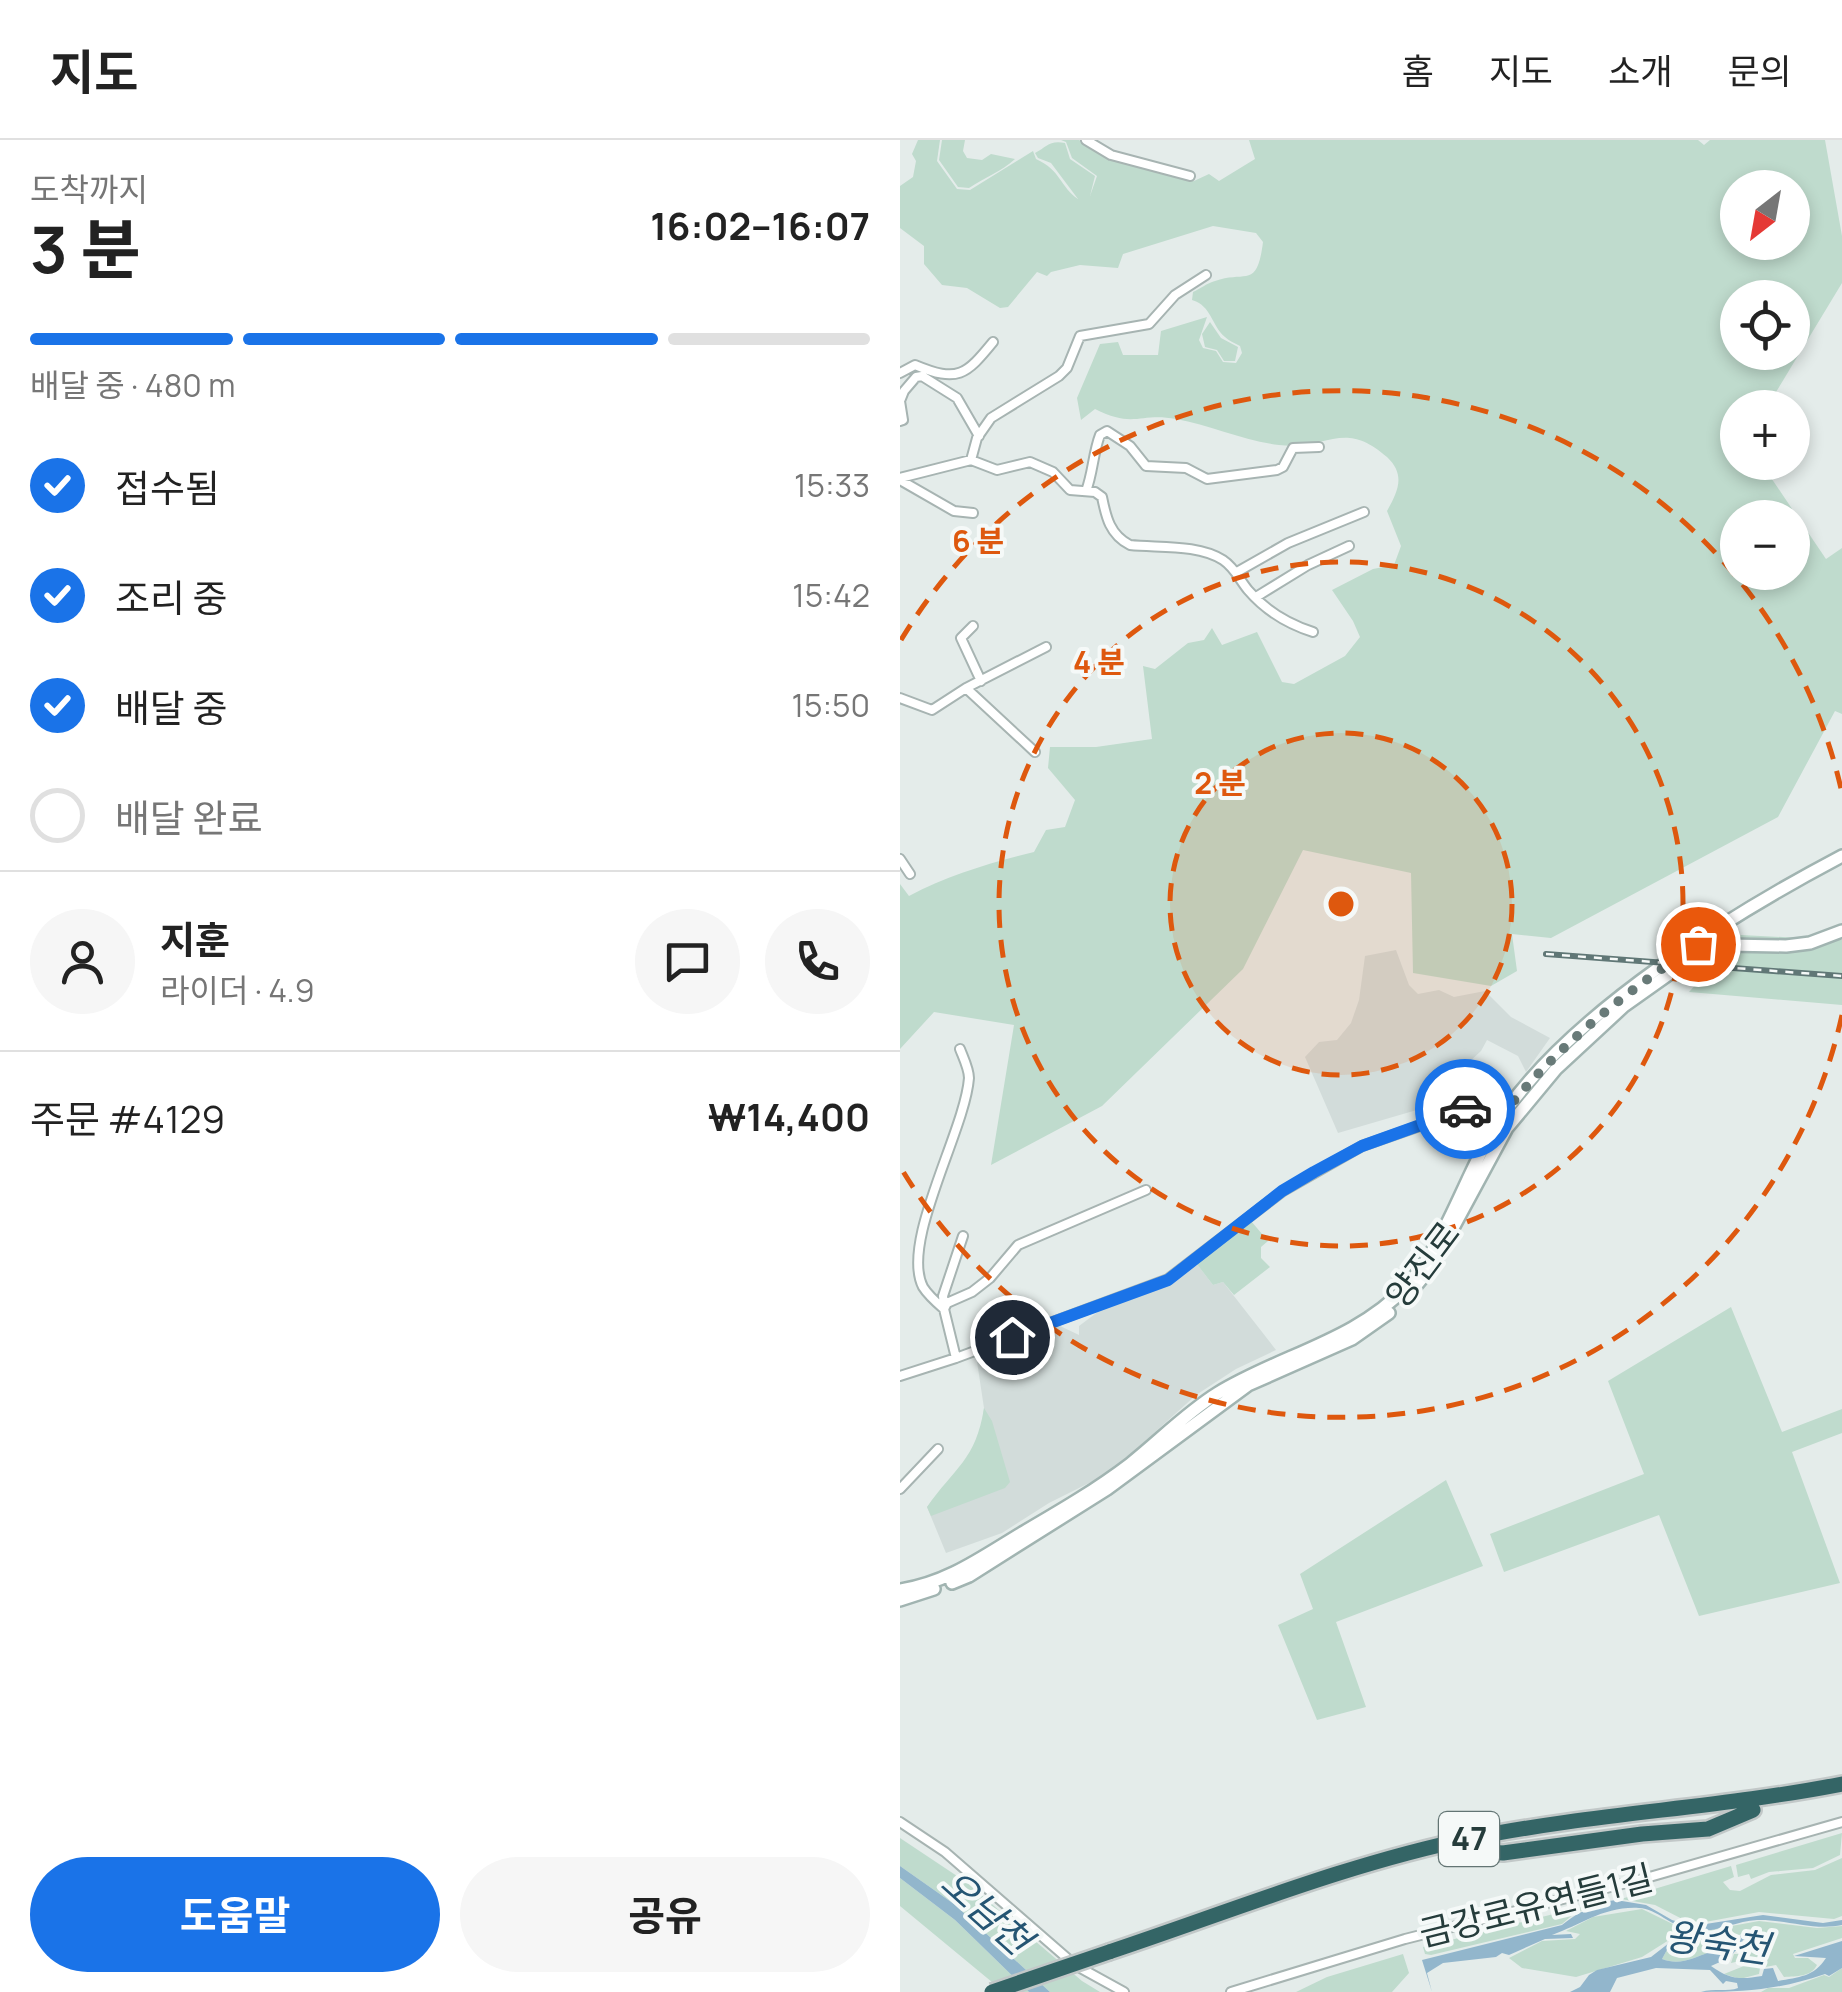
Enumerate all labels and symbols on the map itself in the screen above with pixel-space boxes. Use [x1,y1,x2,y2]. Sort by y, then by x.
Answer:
north arrow [1720,170,1810,260]
text: 6 분 [952,520,1004,561]
text: 4 분 [1073,641,1125,682]
text: 2 분 [1194,762,1246,803]
centre of rings [1323,886,1359,922]
pin [1656,902,1741,987]
courier [1415,1059,1515,1159]
street label: 양진로 [1374,1211,1470,1317]
pin [970,1295,1055,1380]
road number: 47 [1439,1812,1499,1866]
street label: 금강로유연들1길 [1414,1853,1658,1957]
water label: 오남천 [931,1856,1047,1968]
water label: 왕숙천 [1662,1908,1777,1975]

